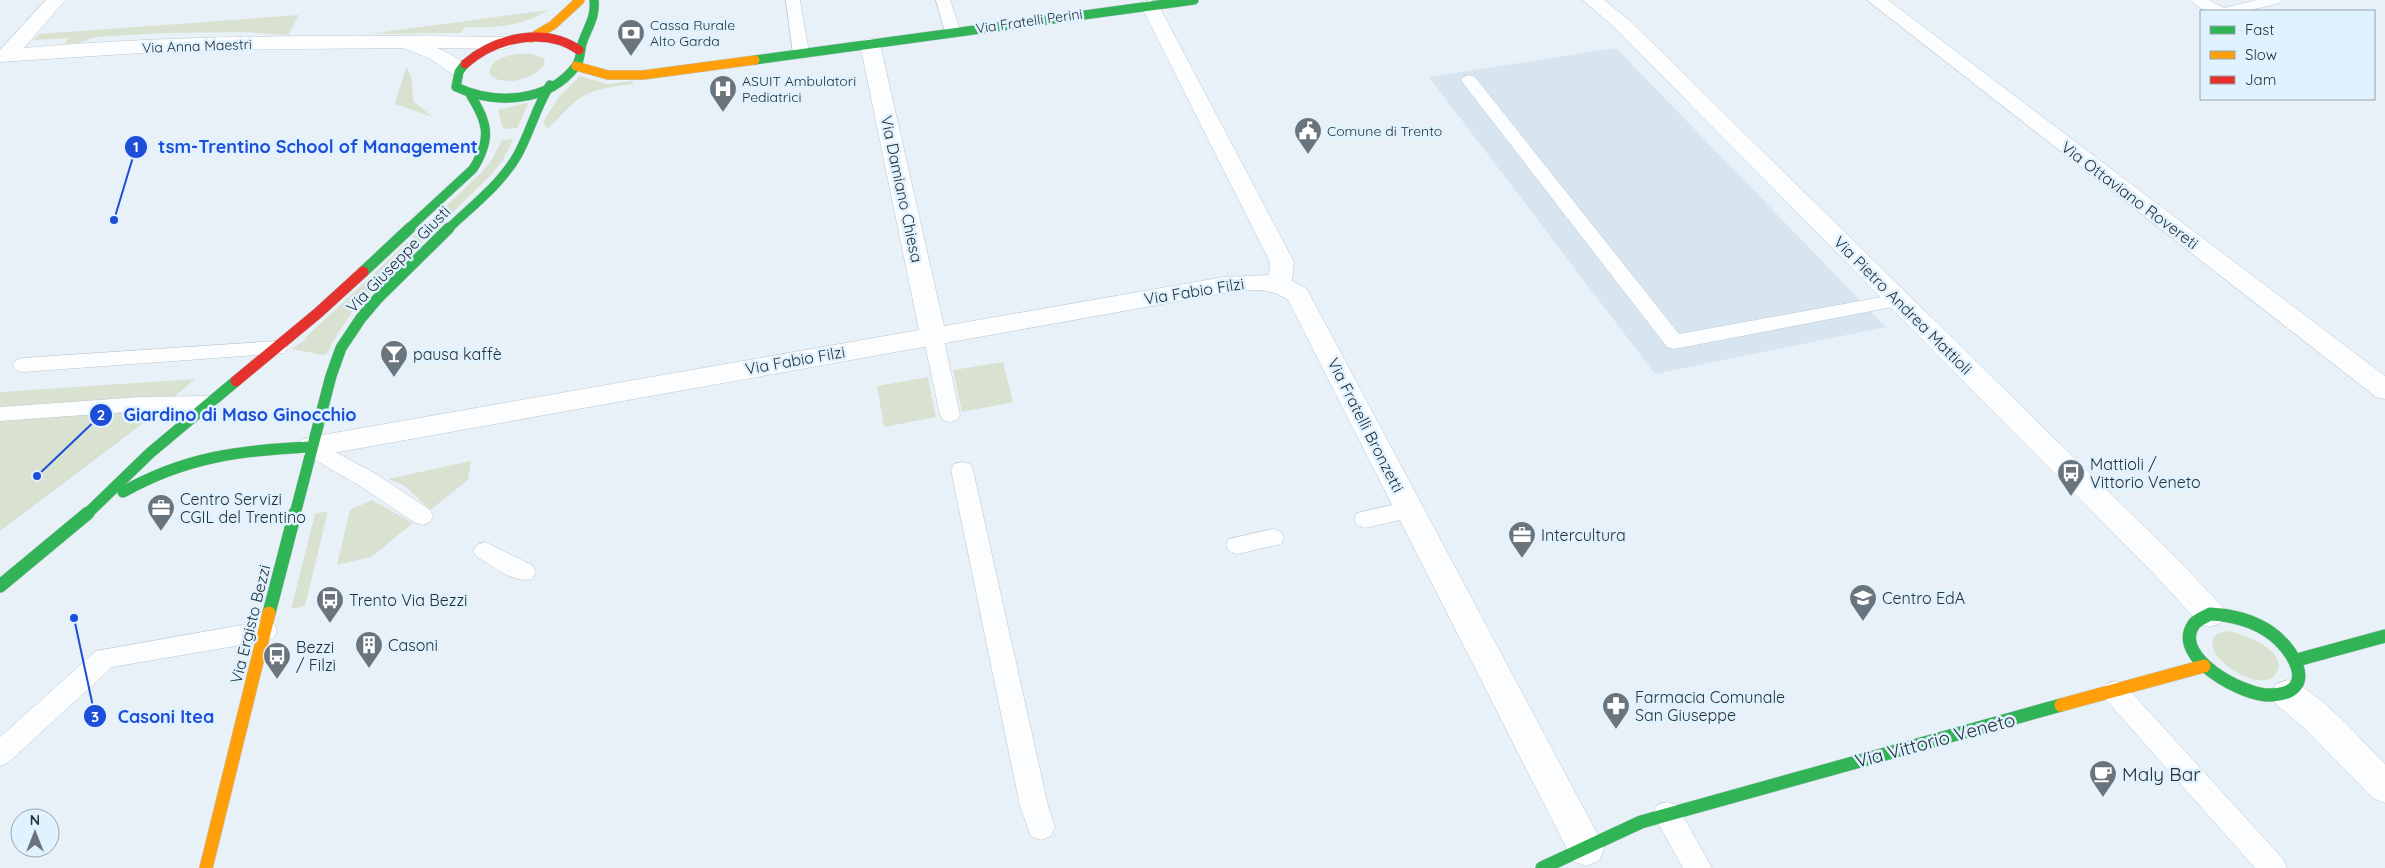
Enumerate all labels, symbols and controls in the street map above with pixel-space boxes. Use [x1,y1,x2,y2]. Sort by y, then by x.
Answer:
street label: Via Fratelli Perini [974,5,1084,37]
legend [2200,10,2375,100]
place label: Cassa Rurale Alto Garda [650,16,735,50]
bank icon: Cassa Rurale Alto Garda [616,18,646,57]
text: Fast [2245,20,2274,39]
street label: Via Anna Maestri [142,35,252,57]
text: Slow [2245,45,2277,64]
text: Jam [2245,70,2276,89]
place label: ASUIT Ambulatori Pediatrici [742,72,856,106]
hospital icon: ASUIT Ambulatori Pediatrici [708,74,738,113]
street label: Via Damiano Chiesa [877,114,927,264]
public building icon: Comune di Trento [1293,116,1323,155]
place label: Comune di Trento [1327,122,1442,140]
callout: tsm-Trentino School of Management [123,131,488,164]
text: tsm-Trentino School of Management [158,135,478,158]
text: 1 [133,137,139,156]
street label: Via Ottaviano Rovereti [2057,137,2203,253]
street label: Via Giuseppe Giusti [342,201,454,317]
street label: Via Pietro Andrea Mattioli [1830,232,1976,378]
street label: Via Fabio Filzi [1143,273,1245,309]
bar icon: pausa kaffè [379,339,409,378]
street label: Via Fabio Filzi [744,341,846,379]
place label: pausa kaffè [413,344,502,364]
street label: Via Fratelli Bronzetti [1323,354,1409,496]
callout: Giardino di Maso Ginocchio [88,398,366,431]
text: Giardino di Maso Ginocchio [123,403,357,426]
text: 2 [97,405,105,424]
place label: Mattioli / Vittorio Veneto [2090,454,2201,492]
bus stop icon: Mattioli / Vittorio Veneto [2056,458,2086,497]
place label: Centro Servizi CGIL del Trentino [180,489,306,527]
office icon: Centro Servizi CGIL del Trentino [146,493,176,532]
office icon: Intercultura [1507,520,1537,559]
place label: Intercultura [1541,525,1626,545]
street label: Via Ergisto Bezzi [226,563,274,685]
school or university icon: Centro EdA [1848,583,1878,622]
bus stop icon: Trento Via Bezzi [315,585,345,624]
place label: Centro EdA [1882,588,1965,608]
place label: Trento Via Bezzi [349,590,468,610]
building icon: Casoni [354,630,384,669]
place label: Casoni [388,635,438,655]
place label: Bezzi / Filzi [296,637,336,675]
bus stop icon: Bezzi / Filzi [262,641,292,680]
place label: Farmacia Comunale San Giuseppe [1635,687,1785,725]
pharmacy icon: Farmacia Comunale San Giuseppe [1601,691,1631,730]
callout: Casoni Itea [83,700,225,733]
text: Casoni Itea [118,705,214,728]
text: 3 [91,707,99,726]
street label: Via Vittorio Veneto [1852,707,2018,773]
cafe icon: Maly Bar [2088,759,2118,798]
place label: Maly Bar [2122,762,2201,786]
north arrow [10,808,60,858]
text: N [30,811,40,829]

